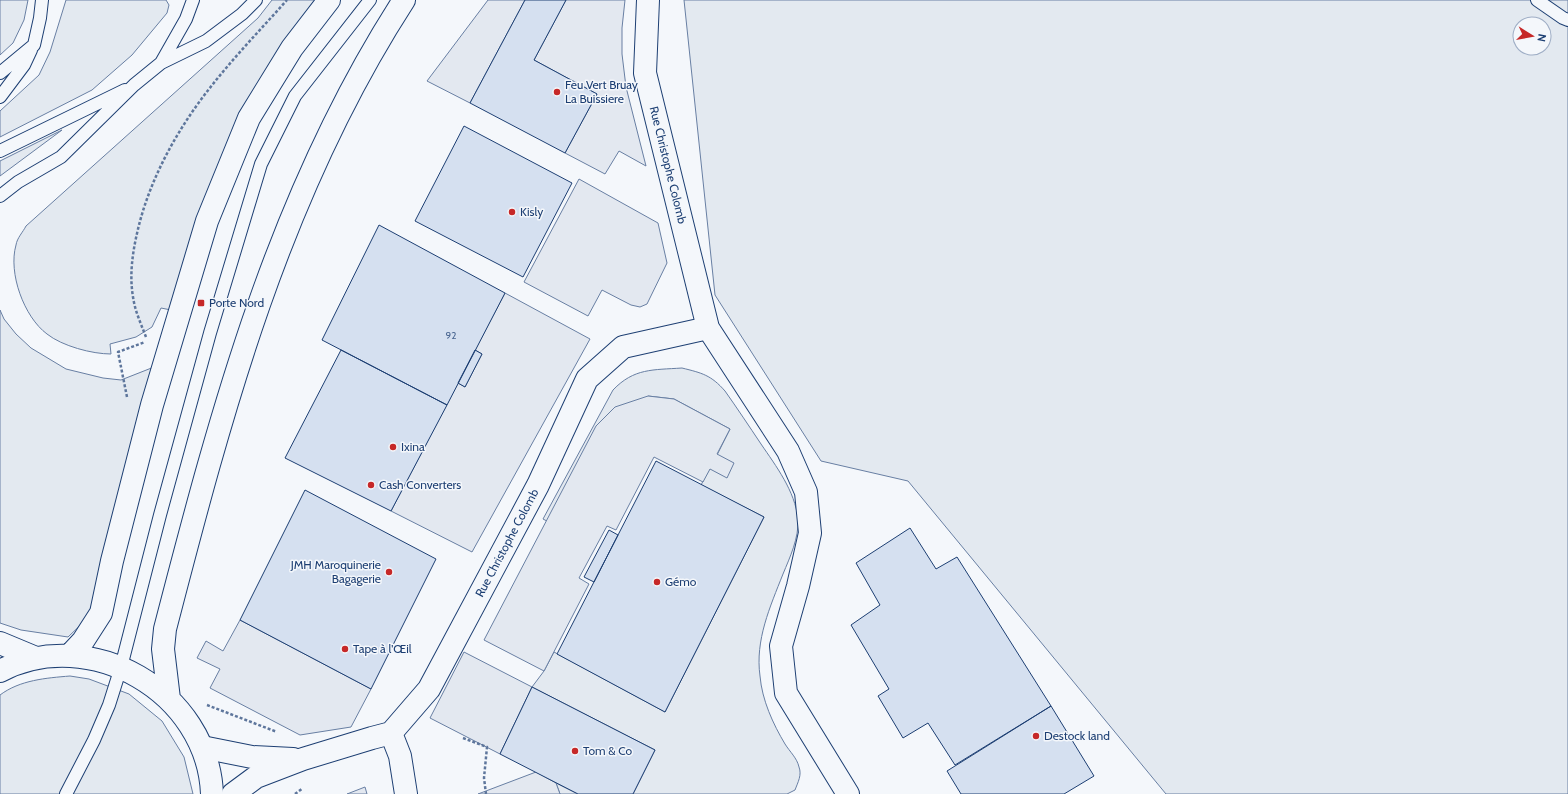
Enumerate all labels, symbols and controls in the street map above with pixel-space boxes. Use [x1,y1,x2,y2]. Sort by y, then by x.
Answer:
north arrow [1512,16,1552,56]
text: N [1534,33,1549,43]
place label: Feu Vert Bruay La Buissiere [565,77,638,106]
marker: Feu Vert Bruay La Buissiere [552,87,562,97]
street label: Rue Christophe Colomb [647,105,690,225]
place label: Kisly [520,204,543,219]
marker: Kisly [507,207,517,217]
place label: Porte Nord [209,295,264,310]
marker: Porte Nord [196,298,206,308]
house number: 92 [446,329,456,342]
place label: Ixina [401,439,425,454]
marker: Ixina [388,442,398,452]
place label: Cash Converters [379,477,461,492]
marker: Cash Converters [366,480,376,490]
street label: Rue Christophe Colomb [472,486,542,599]
place label: JMH Maroquinerie Bagagerie [290,557,381,586]
marker: JMH Maroquinerie Bagagerie [384,567,394,577]
place label: Gémo [665,574,697,589]
marker: Gémo [652,577,662,587]
place label: Tape à l'Œil [353,641,412,656]
marker: Tape à l'Œil [340,644,350,654]
place label: Destock land [1044,728,1110,743]
marker: Destock land [1031,731,1041,741]
place label: Tom & Co [583,743,633,758]
marker: Tom & Co [570,746,580,756]

